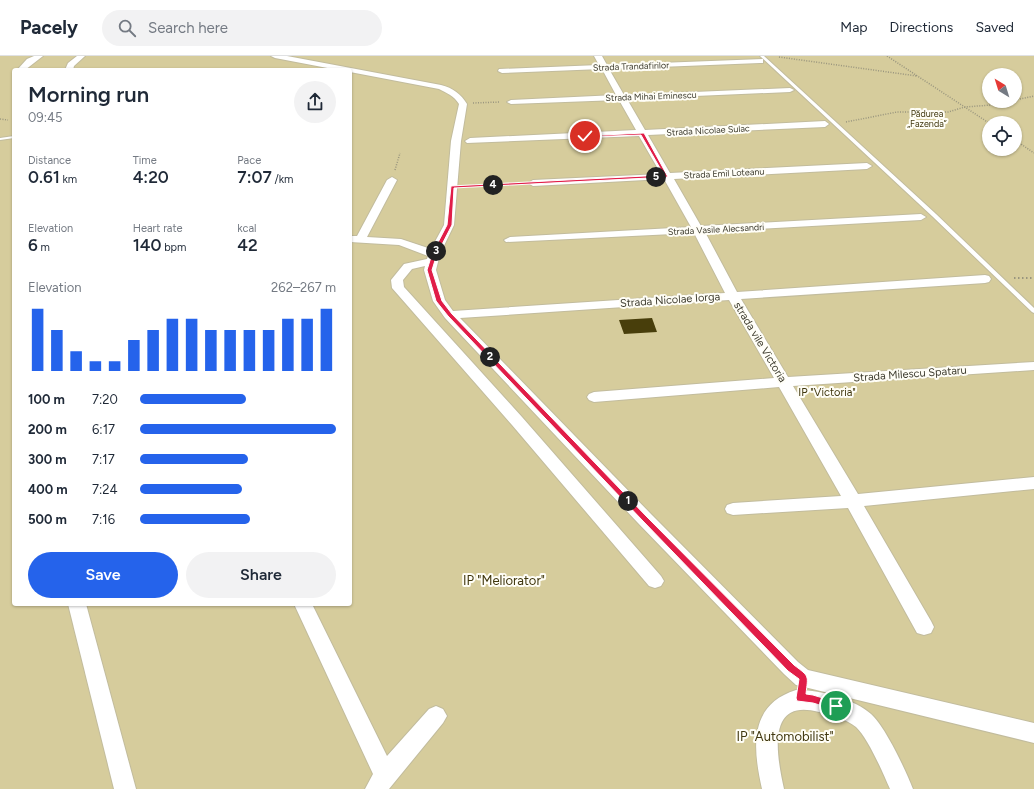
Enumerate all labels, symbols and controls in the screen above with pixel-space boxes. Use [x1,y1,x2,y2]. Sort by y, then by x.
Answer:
search box [102,10,382,46]
text: Pacely [20,16,78,39]
icon: search [116,17,138,39]
text: Search here [148,19,228,37]
text: Map [840,19,868,36]
text: Directions [890,19,953,36]
text: Saved [975,19,1014,36]
street label: Strada Trandafirilor [593,59,669,73]
north arrow [982,68,1022,108]
map controls [982,68,1022,156]
text: Morning run [28,81,149,108]
button: share [294,81,336,123]
street label: Strada Mihai Eminescu [605,89,697,103]
park label: Pădurea „Fazenda” [907,108,947,129]
text: 09:45 [28,110,63,125]
button: locate [982,116,1022,156]
pin [568,119,602,153]
street label: Strada Nicolae Sulac [666,122,750,138]
icon: check [574,125,596,147]
text: Distance [28,154,71,167]
text: Time [133,154,157,167]
text: Pace [237,154,261,167]
street label: Strada Emil Loteanu [683,165,765,181]
text: 0.61 [28,167,60,187]
text: 4:20 [133,167,169,187]
text: 7:07 [237,167,272,187]
pin: 5 [646,167,666,187]
text: 5 [653,170,659,183]
text: km [60,173,77,186]
text: /km [272,173,293,186]
pin: 4 [483,175,503,195]
text: 4 [490,178,496,191]
street label: Strada Vasile Alecsandri [667,221,765,237]
text: Elevation [28,222,73,235]
text: Heart rate [133,222,183,235]
text: kcal [237,222,257,235]
text: 6 [28,235,38,255]
text: 140 [133,235,161,255]
text: 42 [237,235,258,255]
text: m [38,241,50,254]
text: bpm [161,241,186,254]
pin: 3 [426,241,446,261]
text: 3 [433,244,439,257]
text: Elevation [28,280,81,295]
text: 262–267 m [271,280,336,295]
street label: Strada Nicolae Iorga [620,290,720,310]
street label: strada vile Victoria [731,300,789,384]
pin: 2 [480,347,500,367]
text: 2 [487,350,493,363]
street label: Strada Milescu Spataru [853,364,967,384]
park label: IP "Victoria" [798,386,856,399]
text: 100 m [28,392,65,407]
text: 7:20 [92,392,118,407]
text: 200 m [28,422,67,437]
text: 6:17 [92,422,115,437]
text: 300 m [28,452,67,467]
text: 7:17 [92,452,115,467]
text: 400 m [28,482,68,497]
text: 7:24 [92,482,118,497]
pin: 1 [618,491,638,511]
text: 1 [626,494,630,507]
text: 500 m [28,512,67,527]
text: 7:16 [92,512,115,527]
button: Save [28,552,178,598]
button: Share [186,552,336,598]
park label: IP "Meliorator" [463,573,545,588]
pin [819,689,853,723]
icon: arrive [825,695,847,717]
park label: IP "Automobilist" [736,729,834,744]

